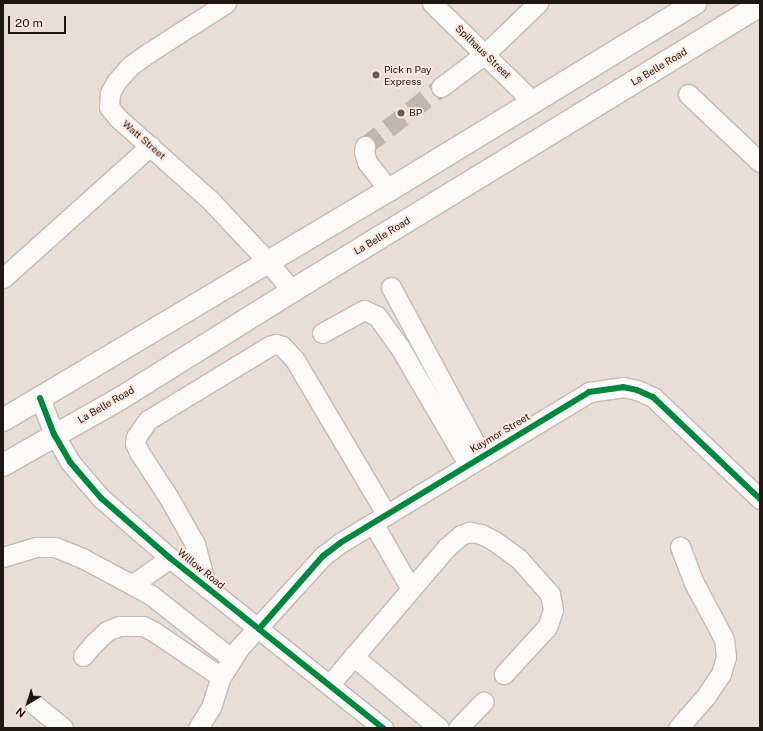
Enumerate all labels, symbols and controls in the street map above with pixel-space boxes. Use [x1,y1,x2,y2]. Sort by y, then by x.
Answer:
scale bar [10,8,68,34]
text: 20 m [15,16,43,30]
street label: Spilhaus Street [453,23,513,81]
street label: La Belle Road [629,46,689,88]
place label: Pick n Pay Express [384,63,431,86]
marker: Pick n Pay Express [371,70,381,80]
place label: BP [409,107,422,119]
marker: BP [396,108,406,118]
street label: Watt Street [120,118,168,162]
street label: La Belle Road [352,215,412,257]
street label: La Belle Road [76,384,136,426]
street label: Kaymor Street [468,411,532,455]
street label: Willow Road [175,546,227,592]
north arrow [8,683,48,723]
text: N [14,705,28,720]

